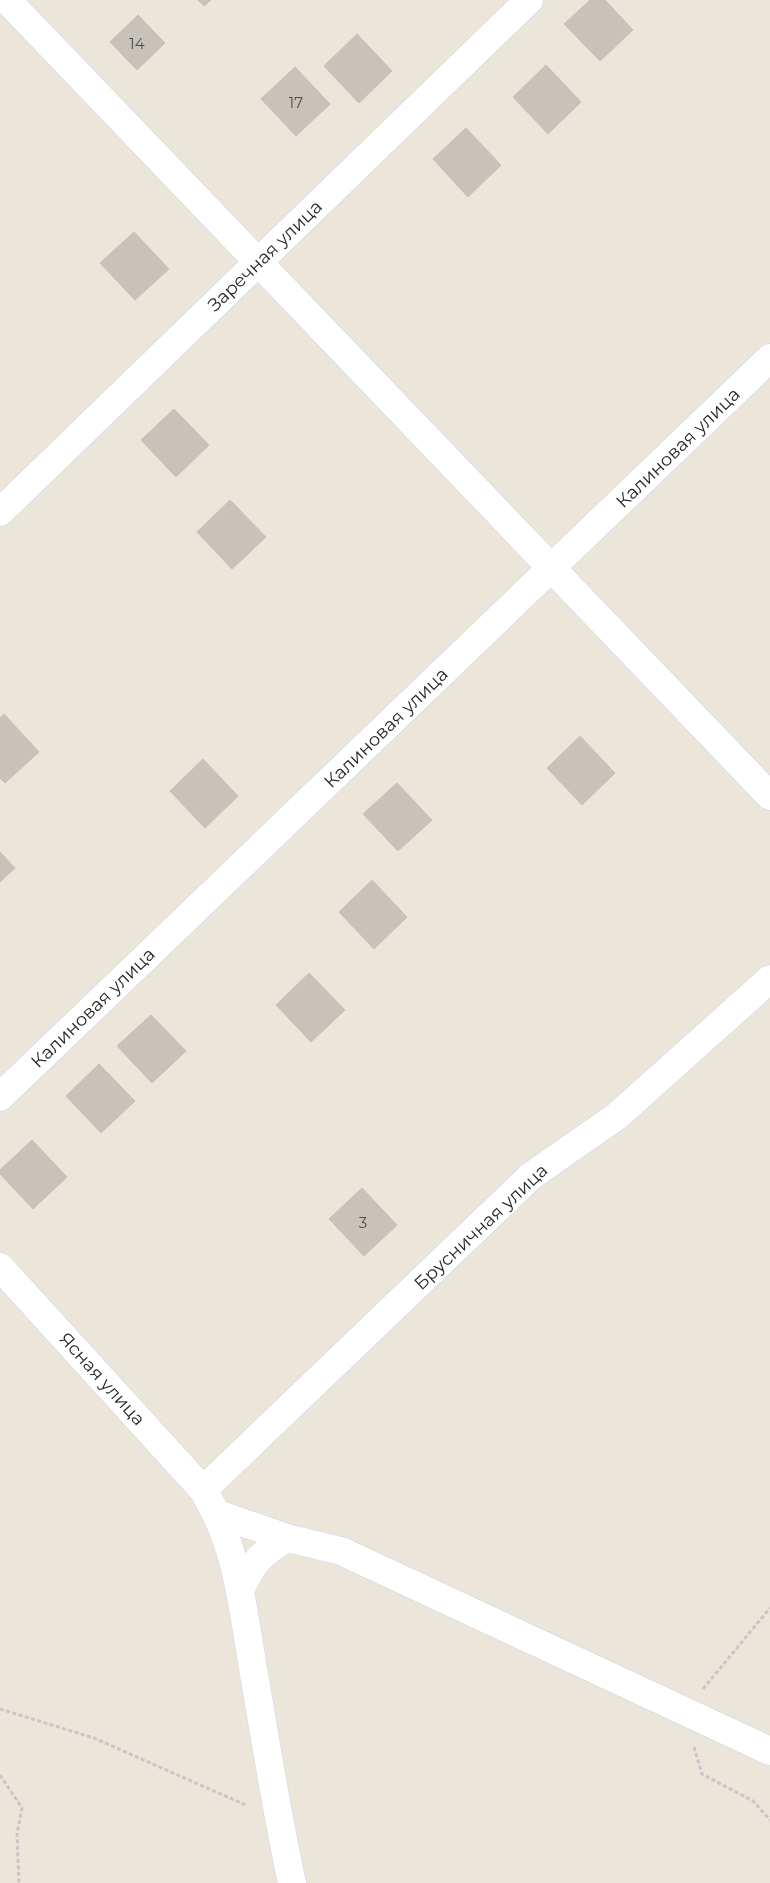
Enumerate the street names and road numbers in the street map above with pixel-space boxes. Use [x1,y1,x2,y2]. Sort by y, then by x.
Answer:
street label: Заречная улица [203,196,327,316]
street label: Калиновая улица [612,383,744,513]
street label: Калиновая улица [320,663,452,793]
street label: Калиновая улица [27,943,159,1073]
street label: Брусничная улица [410,1159,552,1295]
street label: Ясная улица [54,1328,150,1430]

